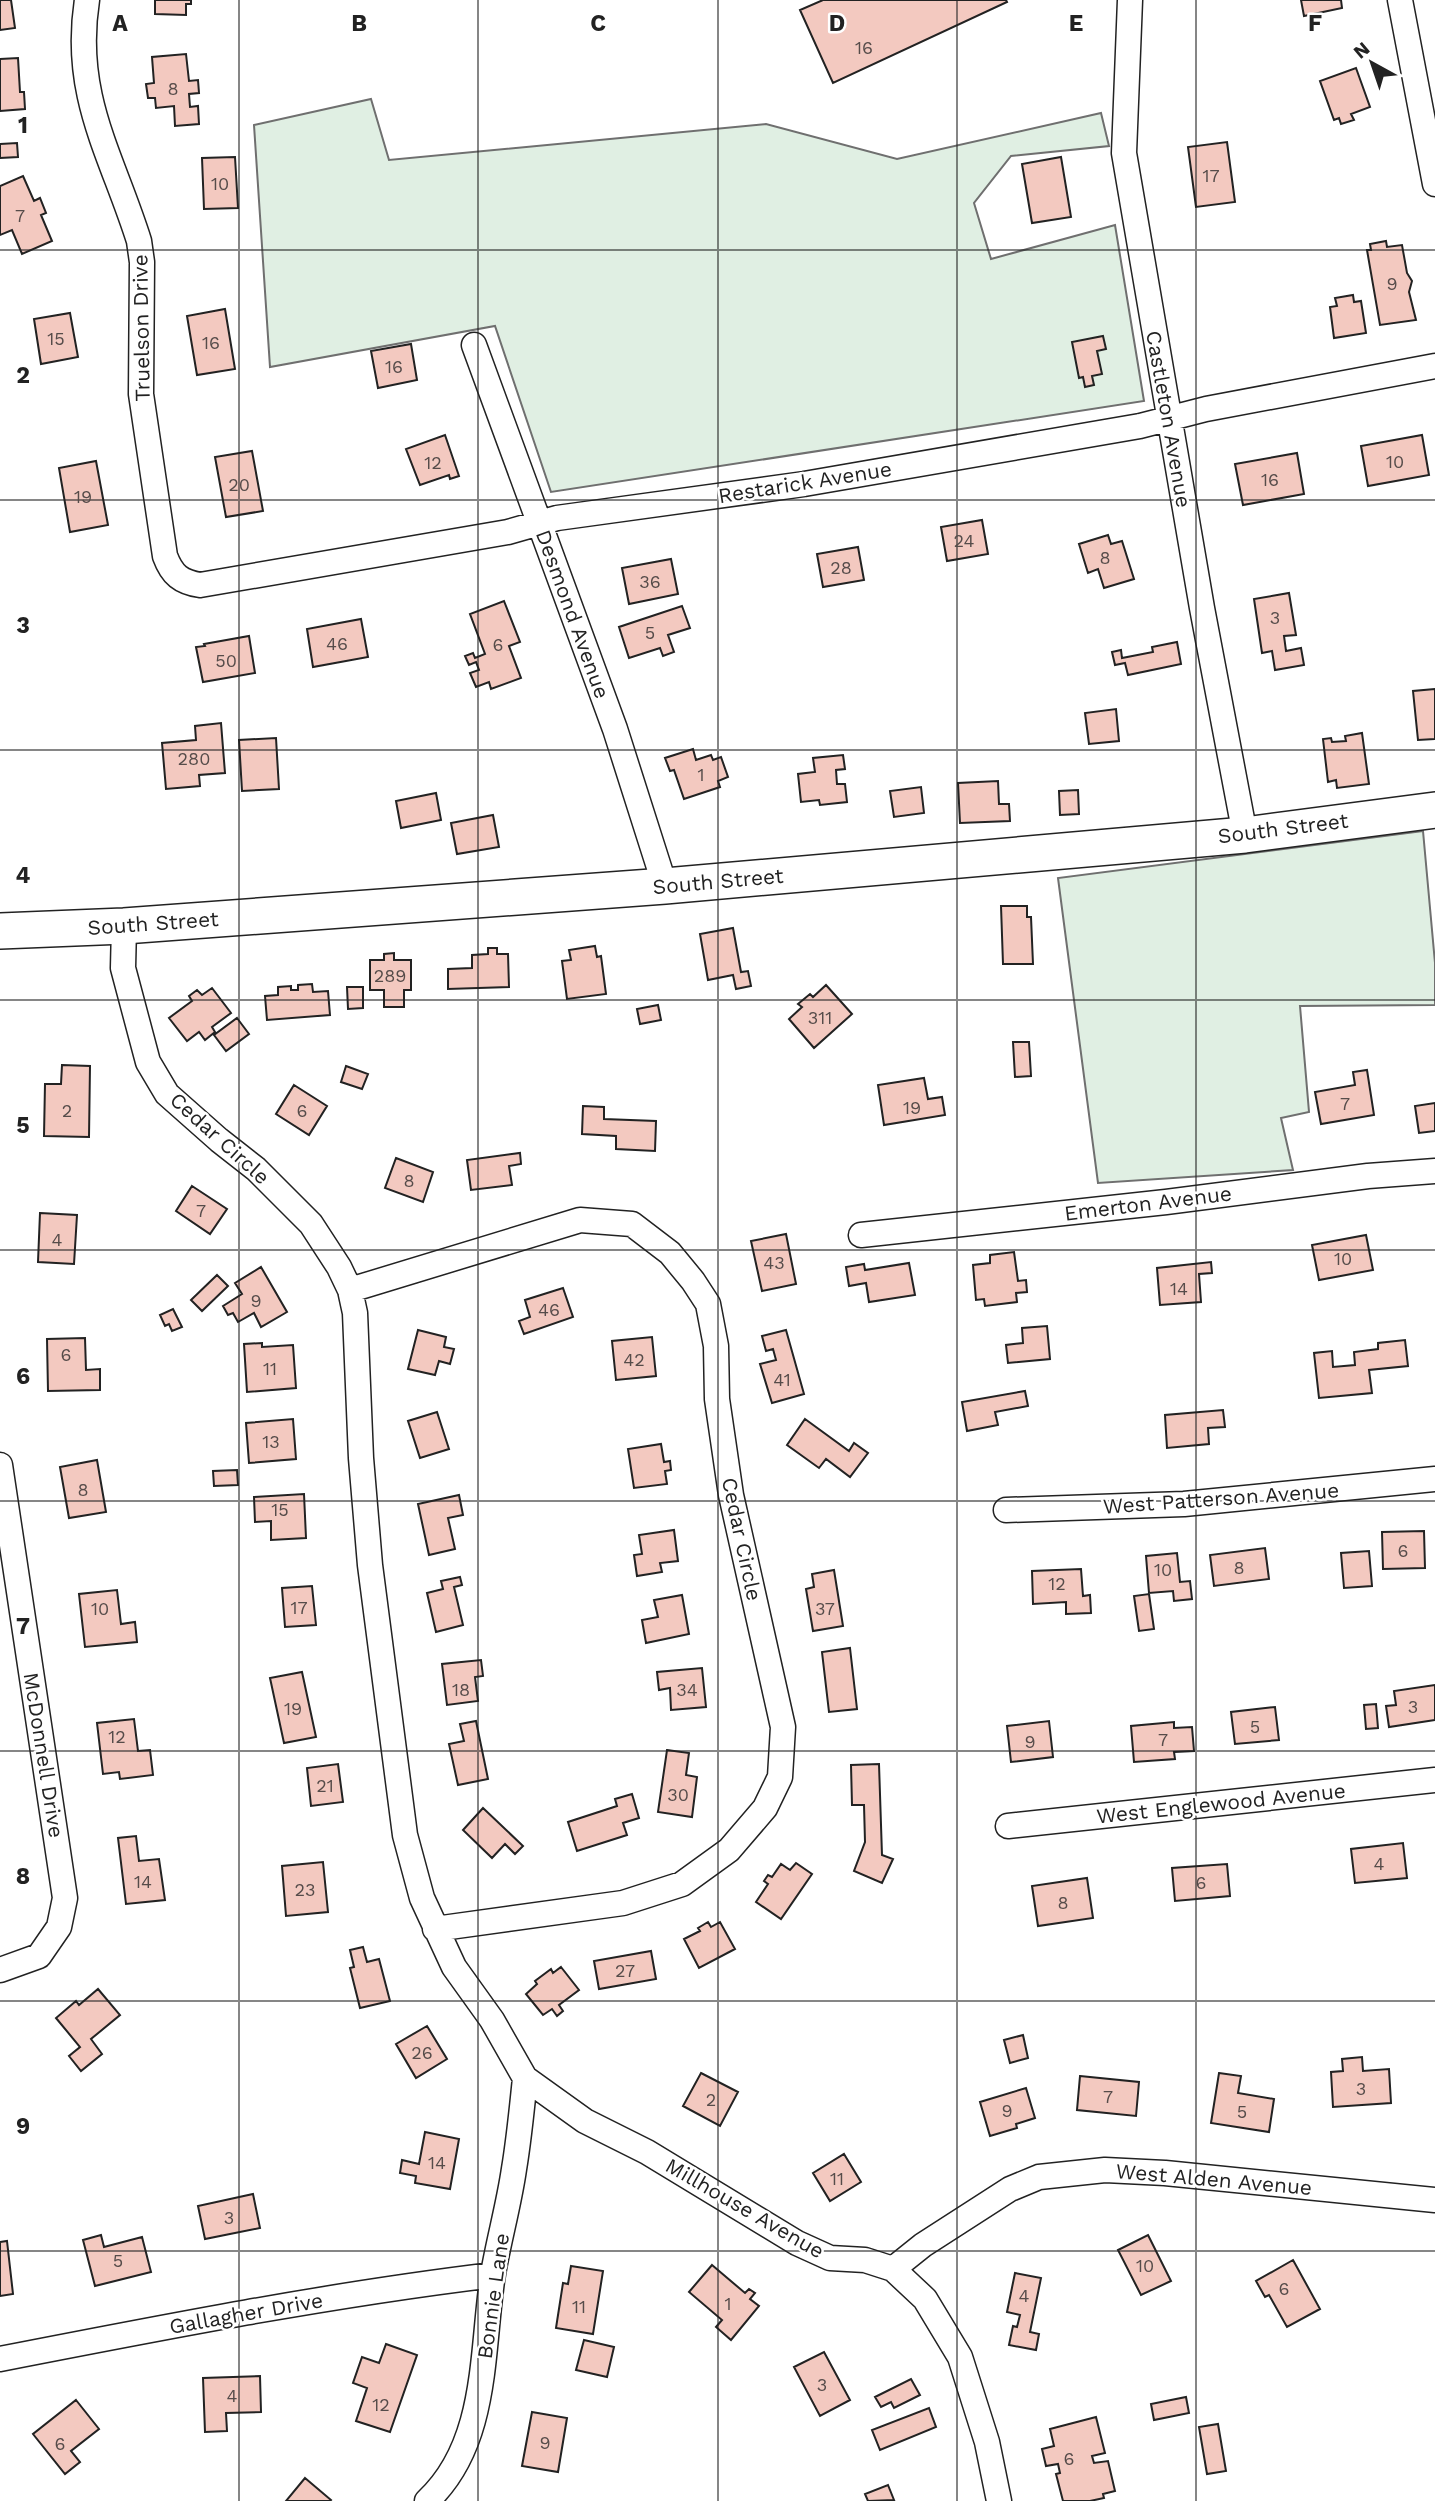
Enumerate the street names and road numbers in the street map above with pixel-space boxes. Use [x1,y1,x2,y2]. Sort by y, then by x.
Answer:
street label: Truelson Drive [127,254,155,402]
street label: Castleton Avenue [1141,328,1197,510]
street label: Restarick Avenue [716,456,894,508]
street label: Desmond Avenue [531,526,615,702]
street label: South Street [1216,808,1350,848]
street label: South Street [652,863,785,899]
street label: South Street [87,906,220,940]
street label: Cedar Circle [165,1087,275,1189]
street label: Emerton Avenue [1063,1180,1233,1226]
street label: Cedar Circle [717,1475,767,1603]
street label: West Patterson Avenue [1102,1477,1340,1519]
street label: McDonnell Drive [19,1671,69,1839]
street label: West Englewood Avenue [1095,1777,1347,1829]
street label: Millhouse Avenue [661,2152,829,2264]
street label: West Alden Avenue [1115,2158,1313,2200]
street label: Bonnie Lane [472,2232,514,2360]
street label: Gallagher Drive [167,2287,325,2339]

